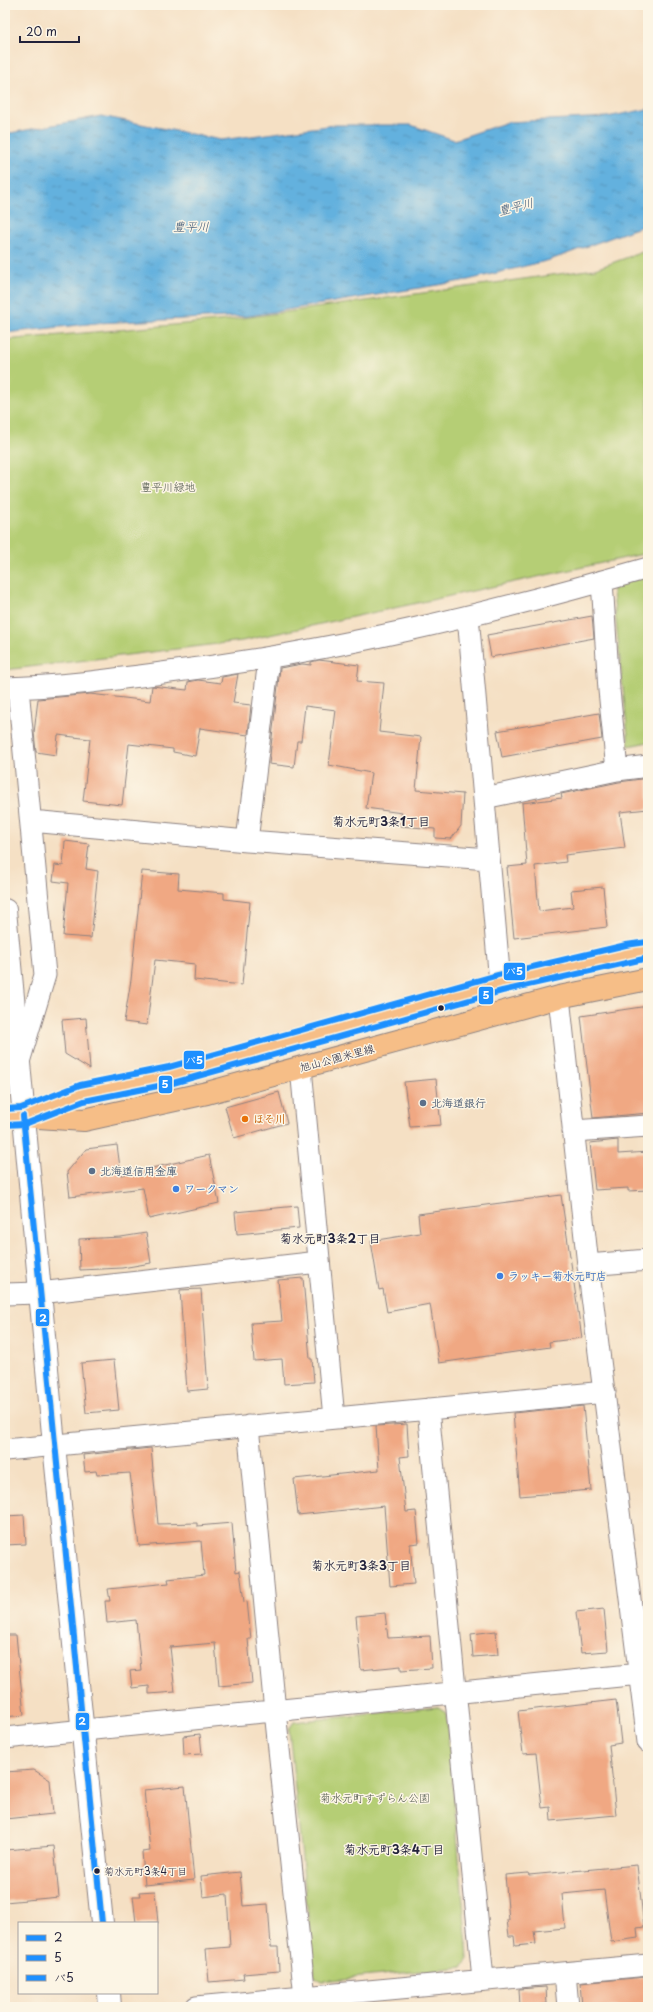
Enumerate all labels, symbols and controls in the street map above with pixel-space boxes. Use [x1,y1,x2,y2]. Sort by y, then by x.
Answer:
scale bar [20,18,79,44]
text: 20 m [26,22,57,40]
water label: 豊平川 [496,193,535,219]
water label: 豊平川 [173,217,209,235]
park label: 豊平川緑地 [141,478,196,495]
district label: 菊水元町3条1丁目 [332,812,430,830]
line badge: バ5 [503,962,526,981]
text: バ5 [505,962,523,979]
line badge: 5 [478,986,494,1005]
text: 5 [482,986,490,1003]
unlabelled marker [436,1003,446,1013]
street label: 旭山公園米里線 [297,1039,376,1076]
line badge: バ5 [183,1050,205,1070]
text: バ5 [185,1051,203,1068]
line badge: 5 [158,1075,173,1094]
text: 5 [161,1075,169,1092]
place label: 北海道銀行 [431,1094,486,1111]
marker: 北海道銀行 [418,1098,428,1108]
place label: ほそ川 [253,1110,286,1127]
marker: ほそ川 [240,1114,250,1124]
place label: 北海道信用金庫 [100,1162,177,1179]
marker: 北海道信用金庫 [87,1166,97,1176]
place label: ワークマン [184,1180,239,1197]
marker: ワークマン [171,1184,181,1194]
district label: 菊水元町3条2丁目 [280,1229,380,1247]
place label: ラッキー菊水元町店 [508,1267,607,1284]
marker: ラッキー菊水元町店 [495,1271,505,1281]
line badge: 2 [35,1308,50,1327]
text: 2 [39,1309,47,1326]
district label: 菊水元町3条3丁目 [311,1556,411,1574]
line badge: 2 [75,1712,90,1731]
text: 2 [78,1712,86,1729]
park label: 菊水元町すずらん公園 [320,1789,430,1806]
district label: 菊水元町3条4丁目 [344,1840,444,1858]
place label: 菊水元町3条4丁目 [104,1863,187,1878]
marker: 菊水元町3条4丁目 [92,1866,102,1876]
legend [18,1922,158,1994]
text: 2 [54,1928,63,1946]
text: 5 [54,1948,62,1966]
text: バ5 [54,1968,74,1986]

